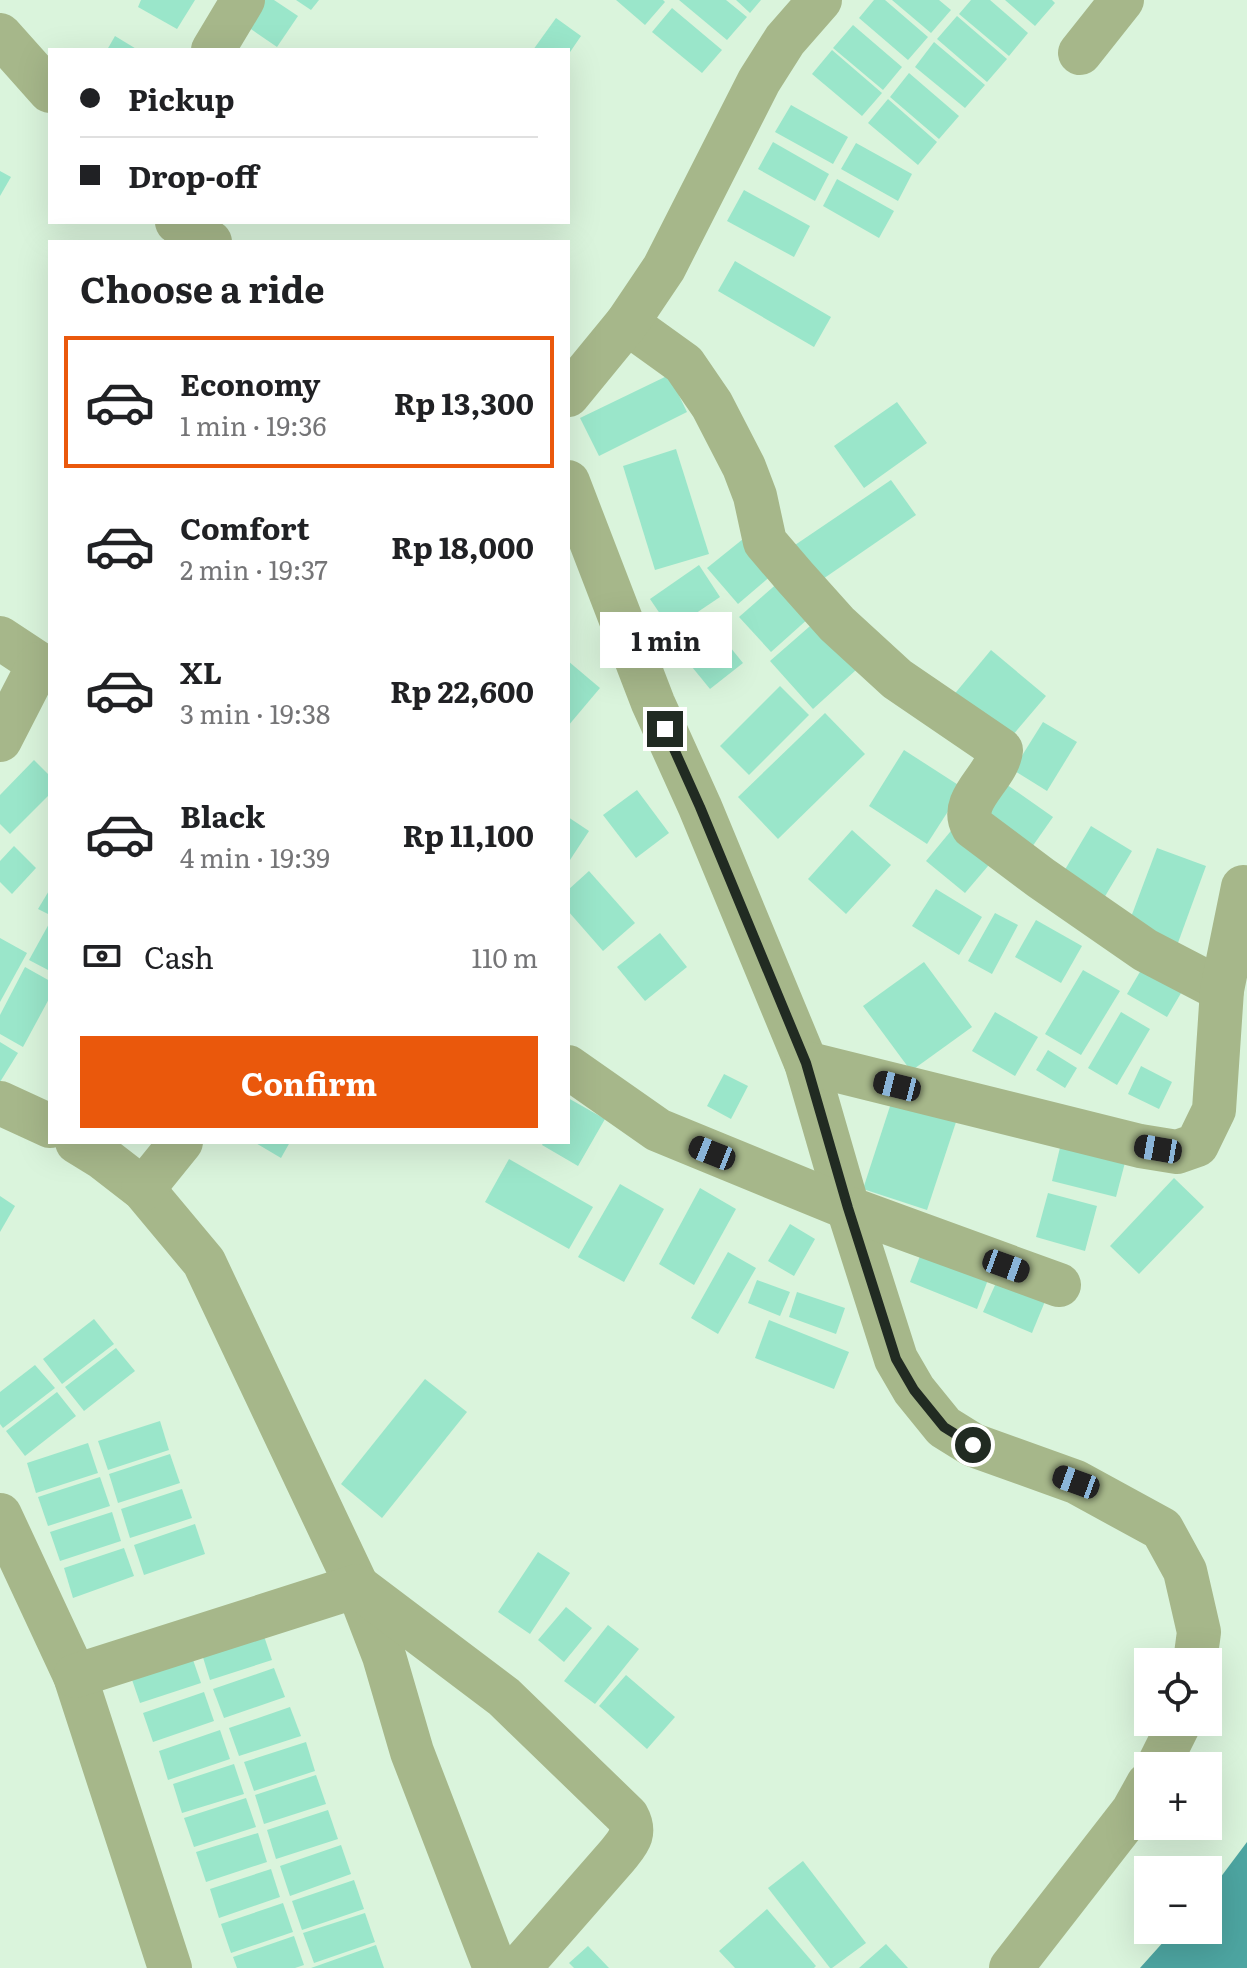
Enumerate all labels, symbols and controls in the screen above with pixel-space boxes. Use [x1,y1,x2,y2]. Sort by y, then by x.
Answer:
text: Pickup [128,76,235,120]
text: Drop-off [128,153,258,197]
text: Choose a ride [80,261,325,314]
text: Economy [180,361,320,405]
icon: car [84,366,156,438]
text: Rp 13,300 [394,380,534,424]
text: 1 min · 19:36 [180,405,327,444]
text: Comfort [180,505,310,549]
icon: car [84,510,156,582]
text: Rp 18,000 [391,524,534,568]
text: 2 min · 19:37 [180,549,328,588]
callout: 1 min [599,613,731,669]
text: 1 min [631,620,701,659]
text: XL [180,649,222,693]
icon: car [84,654,156,726]
text: Rp 22,600 [390,668,534,712]
text: 3 min · 19:38 [180,693,330,732]
route end [647,711,683,747]
text: Black [180,793,265,837]
icon: car [84,798,156,870]
text: Rp 11,100 [402,812,534,856]
text: 4 min · 19:39 [180,837,330,876]
icon: cash [80,934,124,978]
text: Cash [144,934,214,978]
text: 110 m [471,937,538,976]
button: Confirm [80,1036,538,1128]
car [871,1069,923,1103]
car [685,1133,739,1173]
car [1132,1133,1184,1165]
car [979,1247,1033,1285]
route start [955,1427,991,1463]
car [1049,1463,1103,1501]
map controls [1134,1648,1222,1944]
button: locate [1134,1648,1222,1736]
button: + [1134,1752,1222,1840]
button: − [1134,1856,1222,1944]

